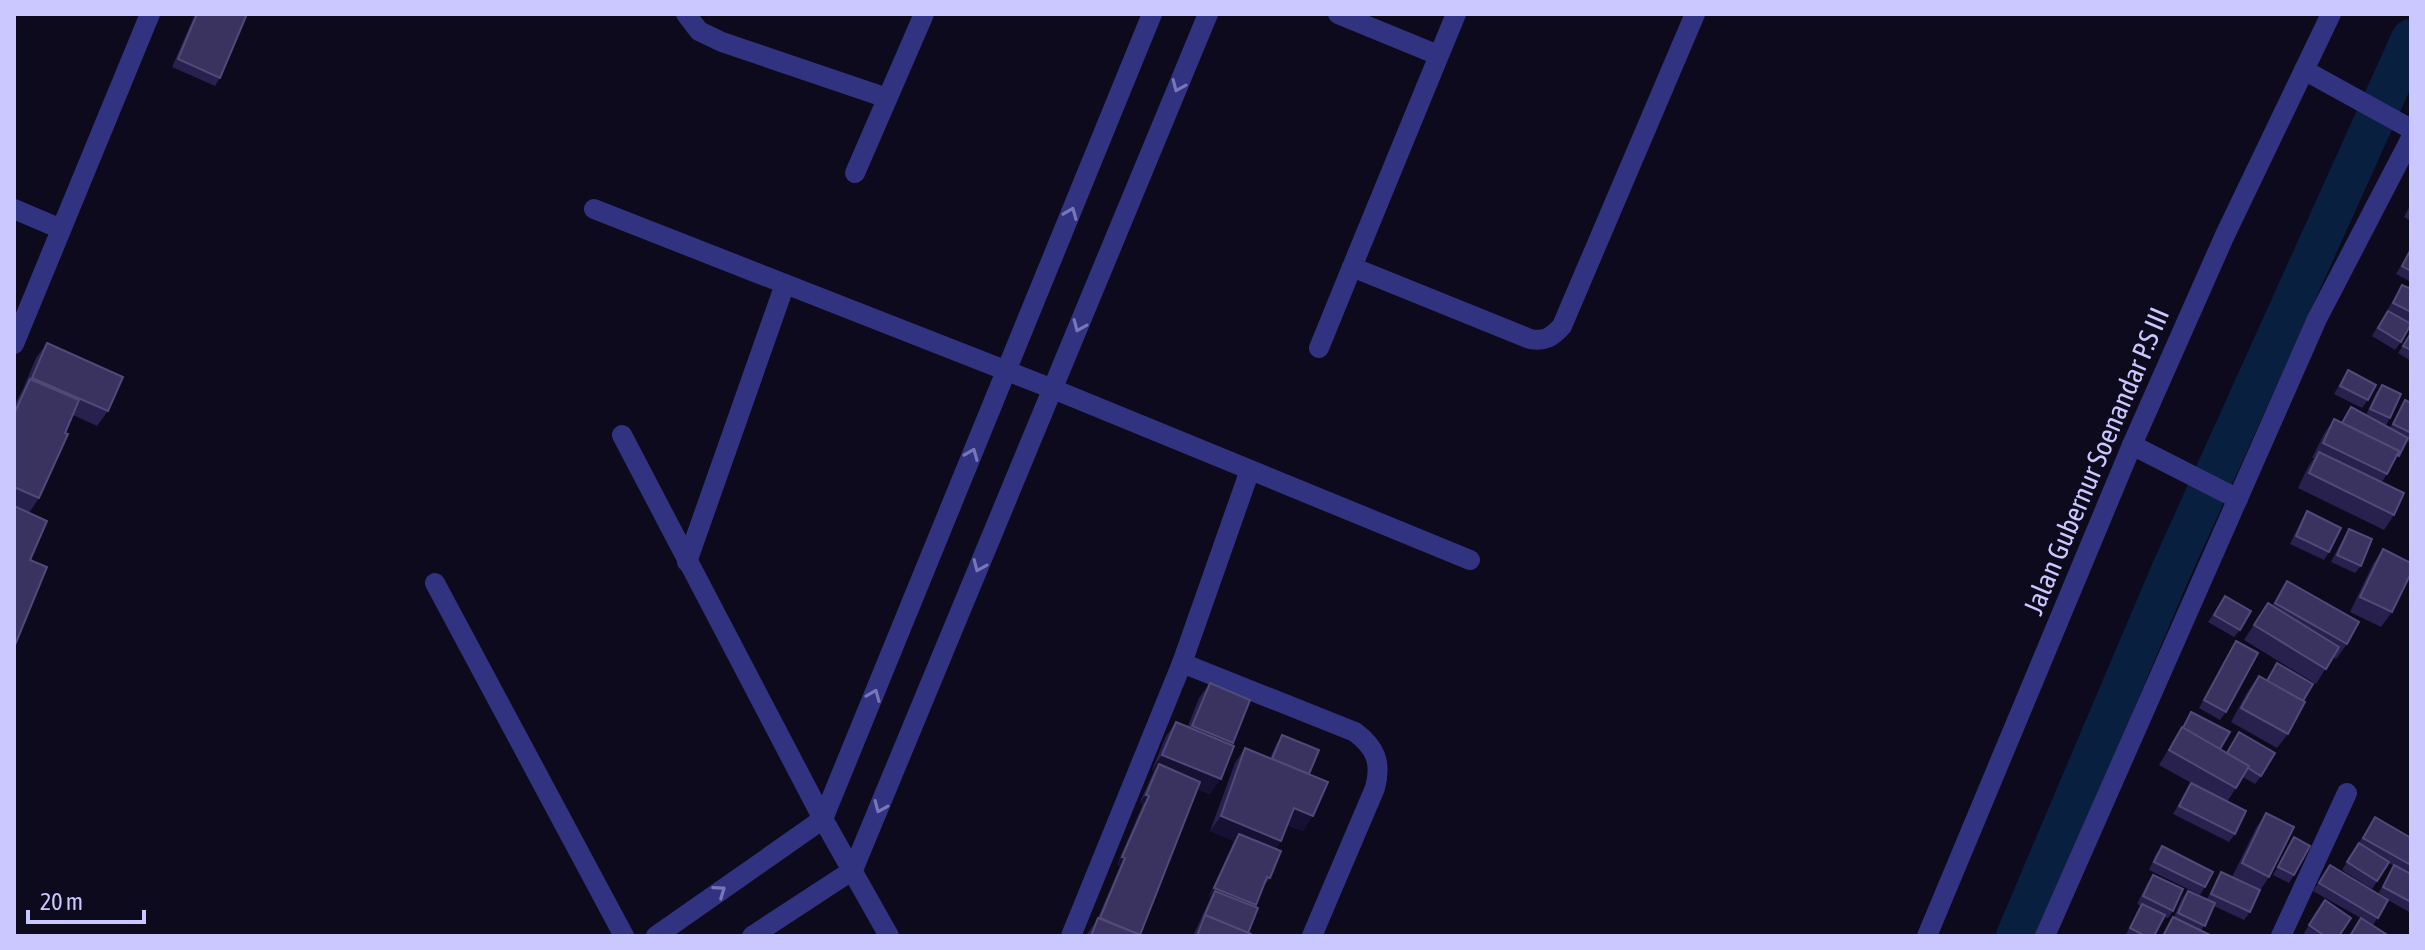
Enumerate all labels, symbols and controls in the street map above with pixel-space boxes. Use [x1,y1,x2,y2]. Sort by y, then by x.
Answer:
one-way arrow [1172,78,1188,92]
one-way arrow [1061,207,1077,221]
street label: Jalan Gubernur Soenandar P.S III [2017,303,2175,619]
one-way arrow [1072,318,1088,332]
one-way arrow [963,448,979,462]
one-way arrow [972,558,989,572]
one-way arrow [864,689,881,703]
one-way arrow [873,799,889,813]
scale bar [28,874,144,924]
one-way arrow [712,886,726,901]
text: 20 m [40,888,83,915]

